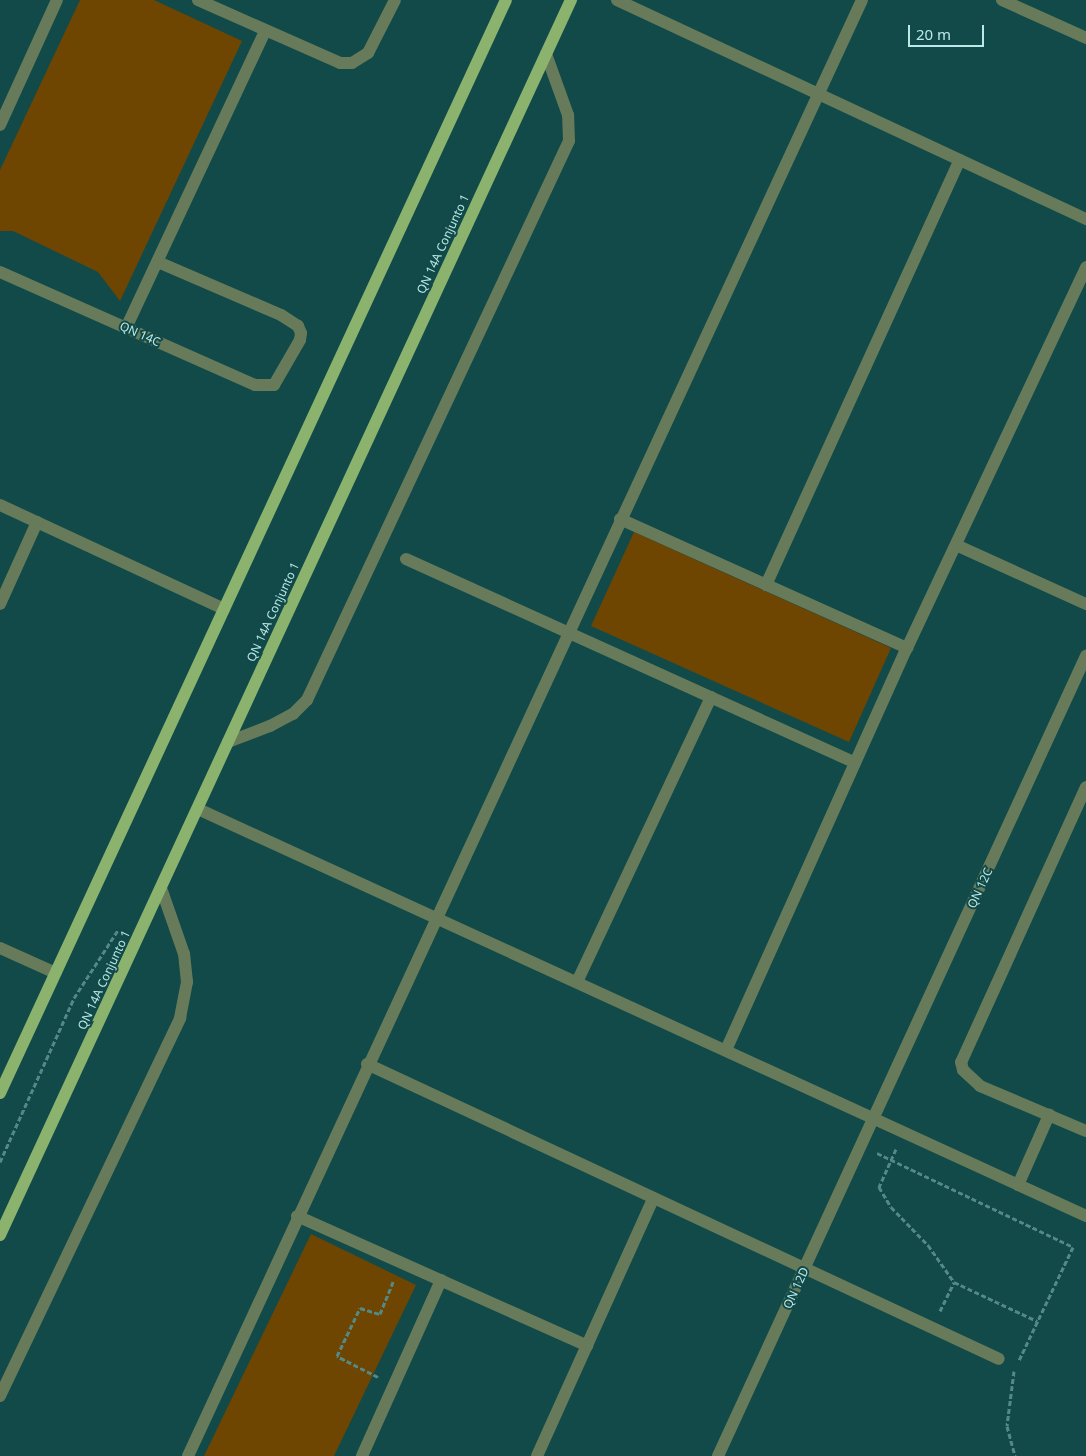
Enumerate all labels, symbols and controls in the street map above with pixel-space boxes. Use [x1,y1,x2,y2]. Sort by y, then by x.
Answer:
scale bar [911,15,987,47]
text: 20 m [916,24,951,44]
street label: QN 14A Conjunto 1 [414,192,472,296]
street label: QN 14C [117,319,163,349]
street label: QN 14A Conjunto 1 [244,560,302,664]
street label: QN 12C [964,866,996,910]
street label: QN 14A Conjunto 1 [75,928,133,1032]
street label: QN 12D [780,1265,812,1311]

